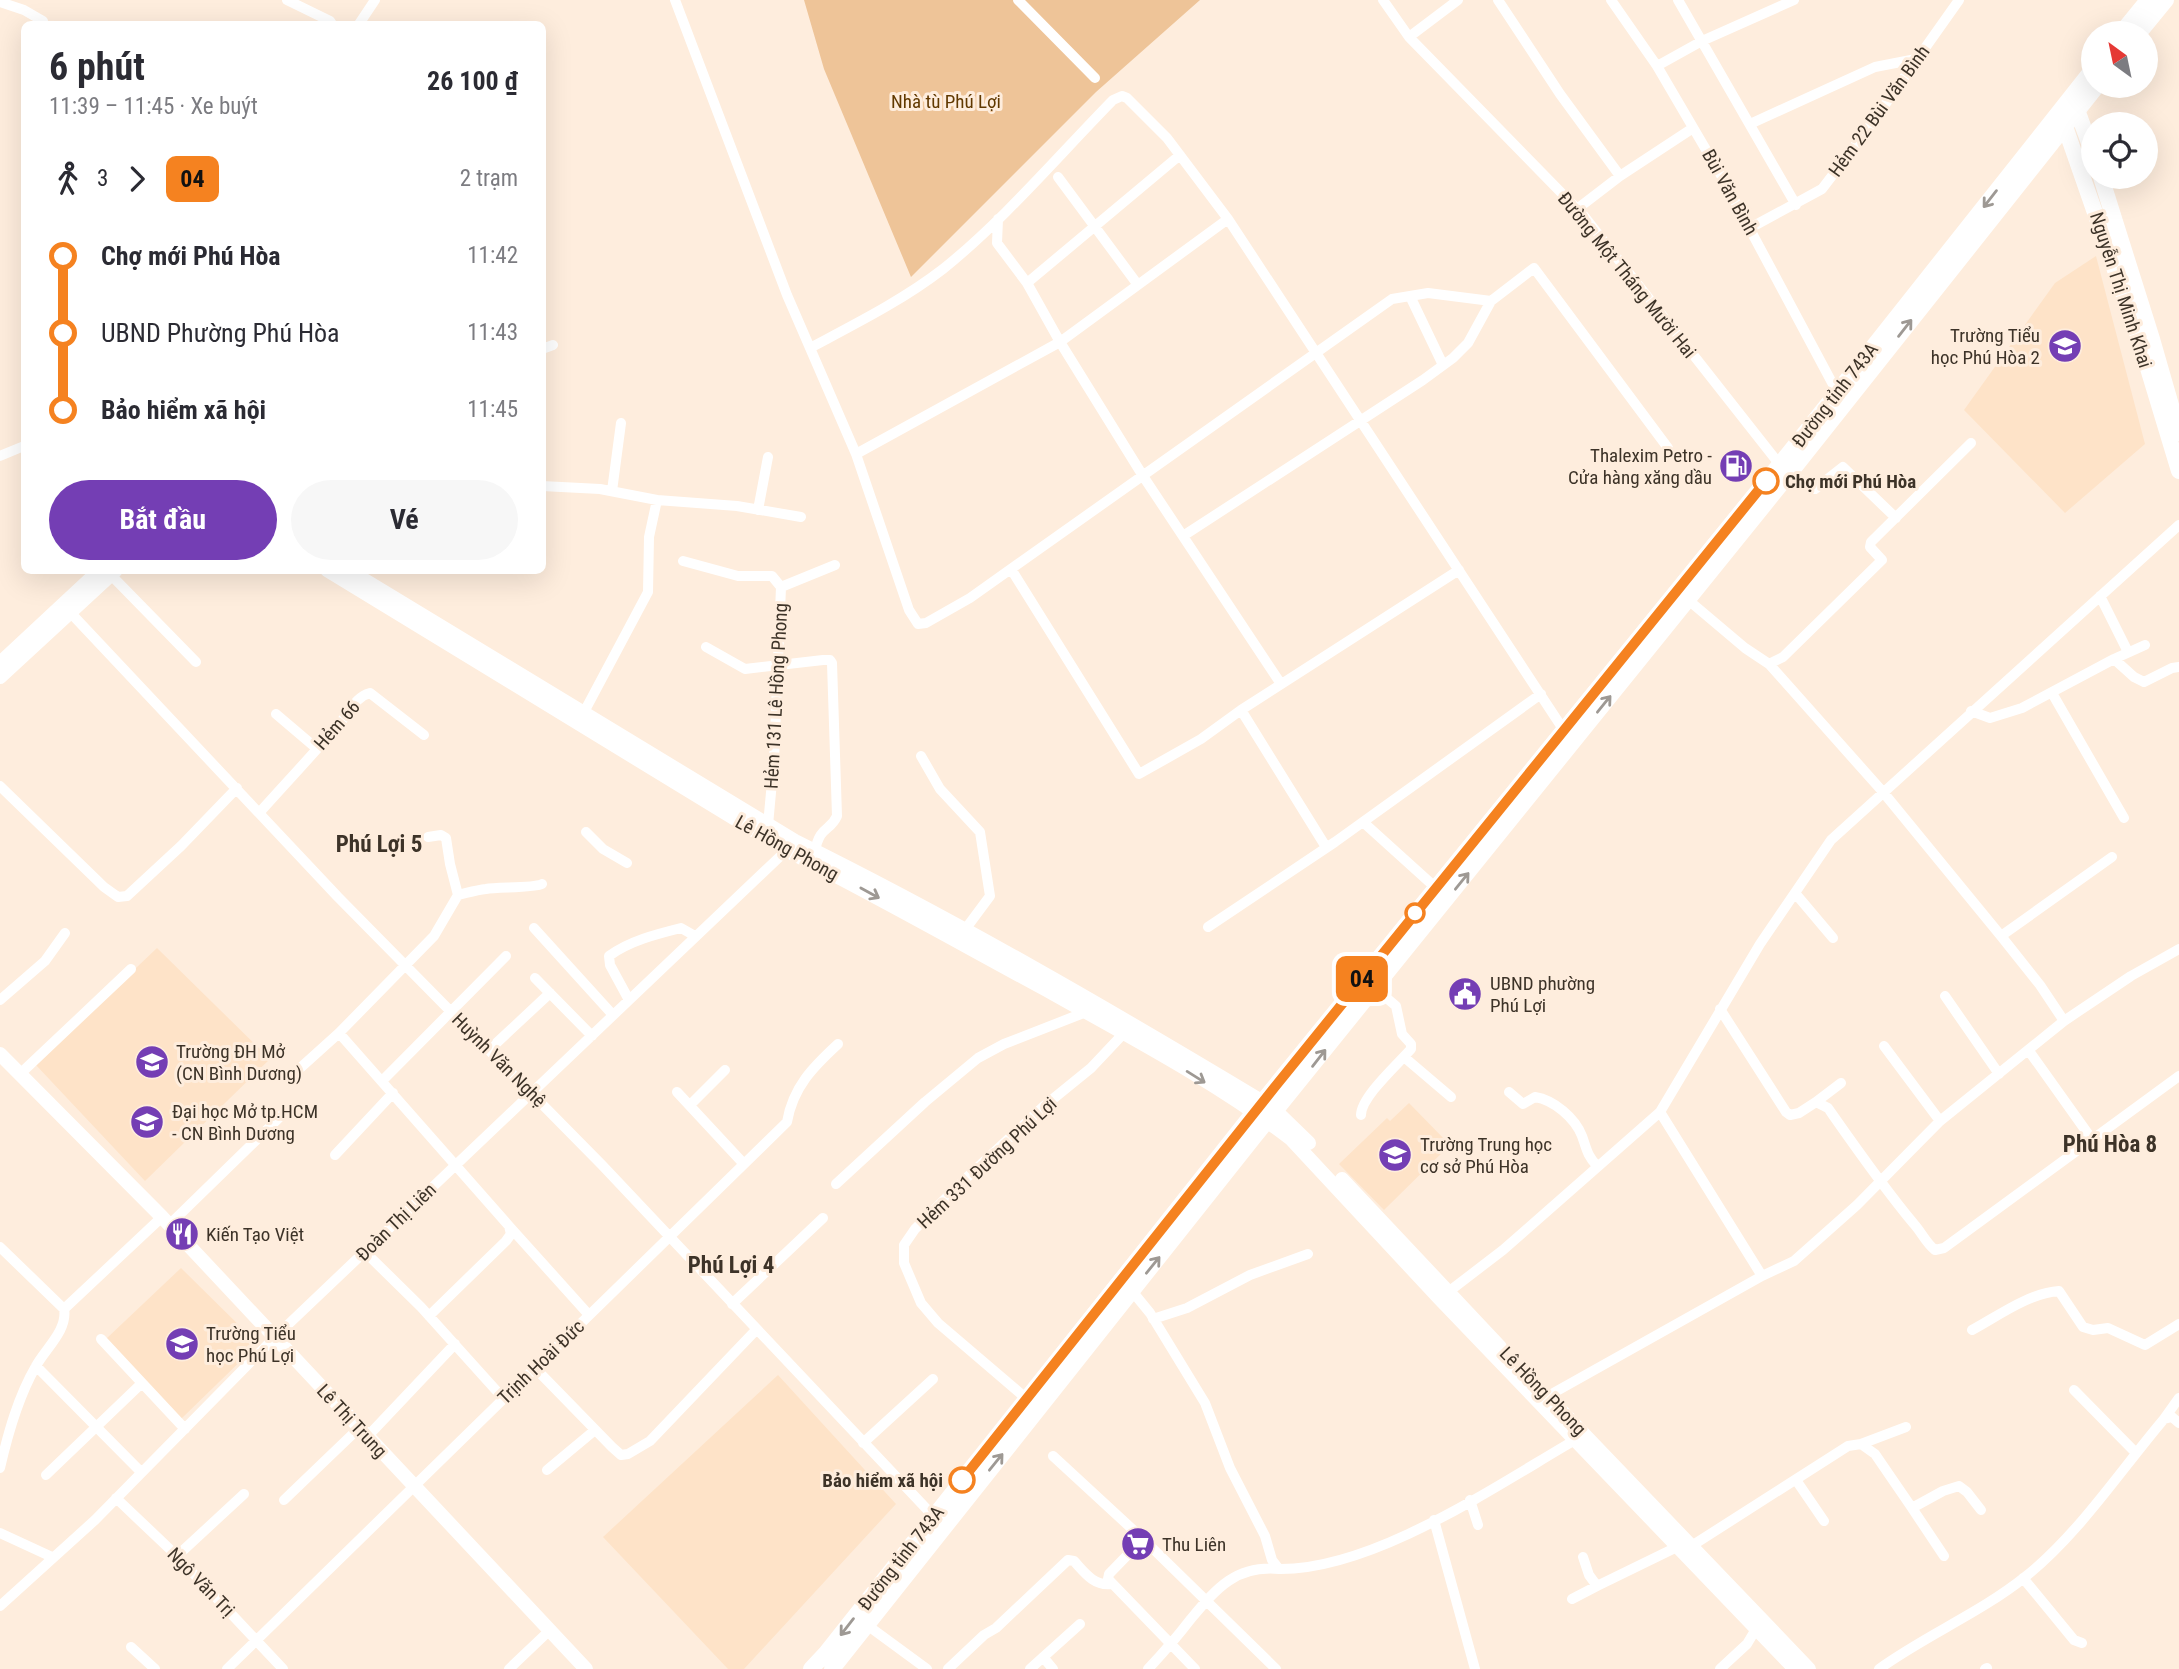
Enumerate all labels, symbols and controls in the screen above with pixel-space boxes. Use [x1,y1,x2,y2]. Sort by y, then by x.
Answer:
north arrow [2081,21,2158,98]
map controls [2081,21,2158,189]
street label: Hẻm 22 Bùi Văn Bình [1824,41,1934,181]
text: 6 phút [49,45,145,89]
text: 26 100 ₫ [427,66,518,96]
park label: Nhà tù Phú Lợi [891,90,1001,113]
text: 11:39 – 11:45 · Xe buýt [49,93,258,120]
button: locate [2081,112,2158,189]
street label: Bùi Văn Bình [1697,145,1763,239]
icon: walk [49,160,87,198]
icon: forward [118,160,156,198]
text: 3 [97,165,108,192]
text: 04 [180,165,205,193]
text: 2 trạm [460,165,518,192]
street label: Đường Một Tháng Mười Hai [1553,187,1701,363]
one-way arrow [1982,189,1997,207]
street label: Nguyễn Thị Minh Khai [2085,209,2157,371]
text: Chợ mới Phú Hòa [101,241,281,271]
text: 11:42 [467,242,518,269]
text: UBND Phường Phú Hòa [101,318,340,348]
text: 11:43 [467,319,518,346]
one-way arrow [1897,319,1912,337]
place label: Trường Tiểu học Phú Hòa 2 [1931,324,2040,369]
school or university icon: Trường Tiểu học Phú Hòa 2 [2046,327,2084,365]
street label: Đường tỉnh 743A [1787,338,1883,452]
text: Bảo hiểm xã hội [101,395,266,425]
text: 11:45 [467,396,518,423]
place label: Thalexim Petro - Cửa hàng xăng dầu [1568,444,1712,489]
fuel station icon: Thalexim Petro - Cửa hàng xăng dầu [1717,447,1755,485]
marker: Chợ mới Phú Hòa [1753,468,1779,494]
place label: Chợ mới Phú Hòa [1785,470,1916,493]
button: Bắt đầu [49,480,277,560]
button: Vé [291,480,518,560]
street label: Hẻm 131 Lê Hồng Phong [760,602,792,790]
one-way arrow [1597,695,1612,713]
street label: Hẻm 66 [309,696,365,754]
street label: Lê Hồng Phong [731,810,843,886]
district label: Phú Lợi 5 [336,831,422,858]
one-way arrow [1454,872,1469,890]
one-way arrow [859,887,880,900]
unlabelled marker [1405,903,1425,923]
line badge: 04 [1330,956,1394,1002]
text: 04 [1350,965,1374,993]
place label: UBND phường Phú Lợi [1490,972,1595,1017]
public building icon: UBND phường Phú Lợi [1446,975,1484,1013]
street label: Huỳnh Văn Nghệ [447,1008,551,1112]
place label: Trường ĐH Mở (CN Bình Dương) [176,1040,302,1085]
school or university icon: Trường ĐH Mở (CN Bình Dương) [133,1043,171,1081]
one-way arrow [1312,1049,1327,1068]
one-way arrow [1186,1070,1206,1084]
street label: Hẻm 331 Đường Phú Lợi [913,1092,1061,1234]
place label: Đại học Mở tp.HCM - CN Bình Dương [172,1100,318,1145]
school or university icon: Đại học Mở tp.HCM - CN Bình Dương [128,1103,166,1141]
district label: Phú Hòa 8 [2063,1131,2157,1158]
place label: Trường Trung học cơ sở Phú Hòa [1420,1133,1552,1178]
school or university icon: Trường Trung học cơ sở Phú Hòa [1376,1136,1414,1174]
street label: Đoàn Thị Liên [351,1178,441,1266]
restaurant icon: Kiến Tạo Việt [163,1215,201,1253]
place label: Kiến Tạo Việt [206,1223,304,1246]
district label: Phú Lợi 4 [688,1252,774,1279]
one-way arrow [1146,1256,1161,1274]
street label: Trịnh Hoài Đức [493,1315,589,1409]
place label: Trường Tiểu học Phú Lợi [206,1322,296,1367]
school or university icon: Trường Tiểu học Phú Lợi [163,1325,201,1363]
street label: Lê Hồng Phong [1495,1342,1591,1440]
street label: Lê Thị Trung [312,1379,392,1463]
one-way arrow [989,1453,1004,1471]
marker: Bảo hiểm xã hội [949,1467,975,1493]
place label: Bảo hiểm xã hội [822,1469,943,1492]
street label: Đường tỉnh 743A [853,1501,949,1615]
supermarket icon: Thu Liên [1119,1525,1157,1563]
place label: Thu Liên [1162,1533,1226,1556]
street label: Ngô Văn Trị [163,1543,239,1621]
one-way arrow [839,1617,854,1636]

